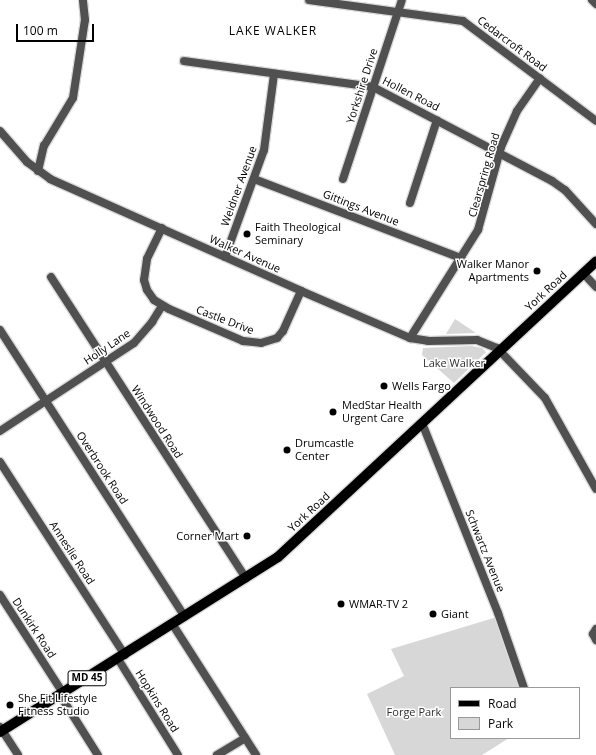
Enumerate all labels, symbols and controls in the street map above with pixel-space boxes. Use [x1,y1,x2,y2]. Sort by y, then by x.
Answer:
street label: Cedarcroft Road [475,14,549,74]
scale bar [18,16,96,42]
text: 100 m [23,22,58,39]
district label: LAKE WALKER [229,24,317,38]
street label: Yorkshire Drive [344,47,380,125]
street label: Hollen Road [380,74,442,114]
street label: Clearspring Road [466,131,502,219]
street label: Weidner Avenue [218,144,260,228]
street label: Gittings Avenue [321,187,401,229]
place label: Faith Theological Seminary [255,221,341,247]
marker: Faith Theological Seminary [242,229,252,239]
street label: Walker Avenue [207,232,283,276]
place label: Walker Manor Apartments [457,258,529,284]
marker: Walker Manor Apartments [532,266,542,276]
street label: York Road [522,268,570,314]
street label: Castle Drive [194,303,256,337]
street label: Holly Lane [81,327,133,367]
park label: Lake Walker [423,356,485,370]
place label: Wells Fargo [392,379,451,393]
marker: Wells Fargo [379,381,389,391]
street label: Windwood Road [129,383,185,461]
place label: MedStar Health Urgent Care [342,399,422,425]
marker: MedStar Health Urgent Care [327,406,339,418]
street label: Overbrook Road [74,429,130,507]
place label: Drumcastle Center [295,437,354,463]
marker: Drumcastle Center [282,445,292,455]
street label: York Road [285,489,333,535]
street label: Schwartz Avenue [463,508,507,594]
street label: Anneslie Road [47,519,97,587]
place label: Corner Mart [176,529,239,543]
marker: Corner Mart [242,531,252,541]
street label: Dunkirk Road [10,595,58,661]
place label: WMAR-TV 2 [349,597,408,611]
marker: WMAR-TV 2 [336,599,346,609]
place label: Giant [441,607,469,621]
marker: Giant [428,609,438,619]
street label: Hopkins Road [133,667,181,735]
road number: MD 45 [67,670,107,686]
legend [450,687,580,739]
place label: She Fit Lifestyle Fitness Studio [18,692,97,718]
text: Road [488,695,517,712]
marker: She Fit Lifestyle Fitness Studio [5,700,15,710]
park label: Forge Park [387,705,441,719]
text: Park [488,715,513,732]

